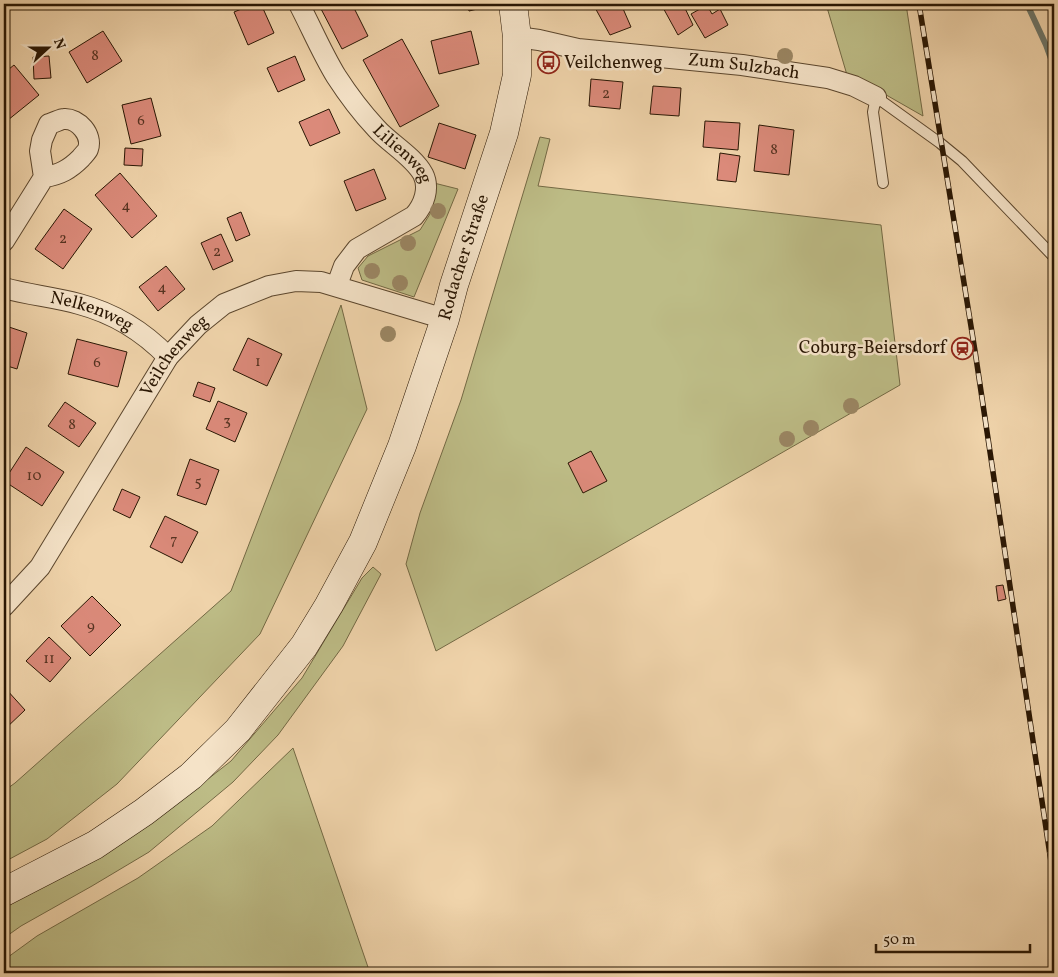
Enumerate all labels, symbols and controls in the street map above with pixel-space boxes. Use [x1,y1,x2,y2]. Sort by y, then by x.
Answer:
north arrow [22,22,72,72]
text: N [48,36,69,52]
house number: 8 [91,46,99,67]
street label: Zum Sulzbach [687,47,802,86]
bus stop icon: Veilchenweg [536,51,560,75]
place label: Veilchenweg [564,51,662,76]
house number: 2 [602,84,610,105]
house number: 6 [137,111,145,132]
street label: Lilienweg [366,119,438,187]
house number: 8 [770,140,778,161]
street label: Rodacher Straße [433,191,495,323]
house number: 4 [122,196,131,217]
house number: 2 [59,229,67,250]
house number: 2 [213,242,221,263]
house number: 4 [158,278,167,299]
street label: Nelkenweg [48,285,138,338]
street label: Veilchenweg [134,309,214,401]
place label: Coburg-Beiersdorf [799,336,948,361]
station icon: Coburg-Beiersdorf [950,336,974,360]
house number: 1 [255,352,261,373]
house number: 6 [93,353,101,374]
house number: 3 [223,411,231,432]
house number: 8 [68,415,76,436]
house number: 10 [27,466,41,487]
house number: 5 [194,472,202,493]
house number: 7 [170,530,178,551]
house number: 9 [87,616,95,637]
house number: 11 [43,649,55,670]
scale bar [876,922,1029,954]
text: 50 m [883,930,915,951]

